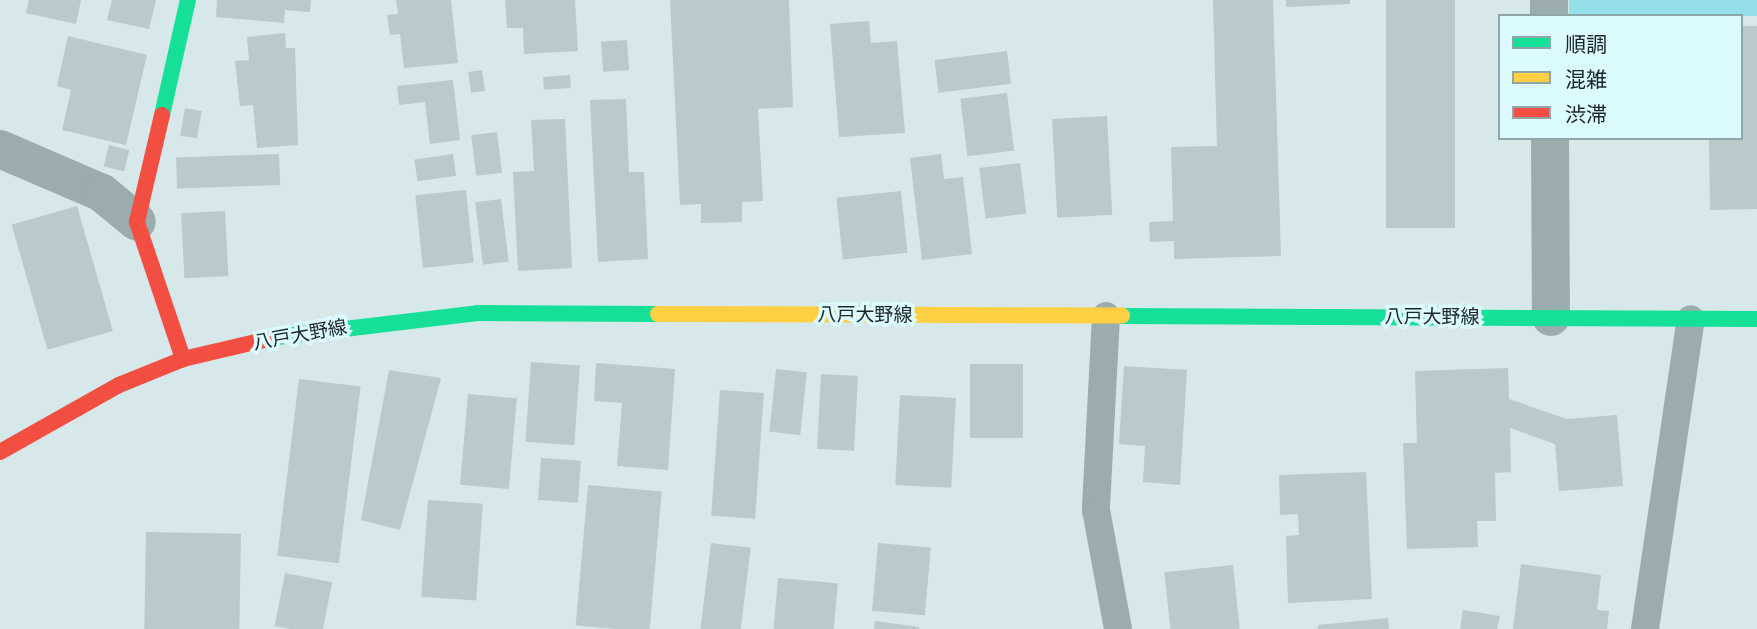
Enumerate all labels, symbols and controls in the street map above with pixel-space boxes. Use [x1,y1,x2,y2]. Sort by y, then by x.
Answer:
legend [1498,14,1743,140]
text: 順調 [1565,33,1607,56]
text: 混雑 [1565,68,1607,91]
text: 渋滞 [1565,103,1607,126]
street label: 八戸大野線 [818,304,912,326]
street label: 八戸大野線 [1385,306,1479,328]
street label: 八戸大野線 [251,316,349,354]

